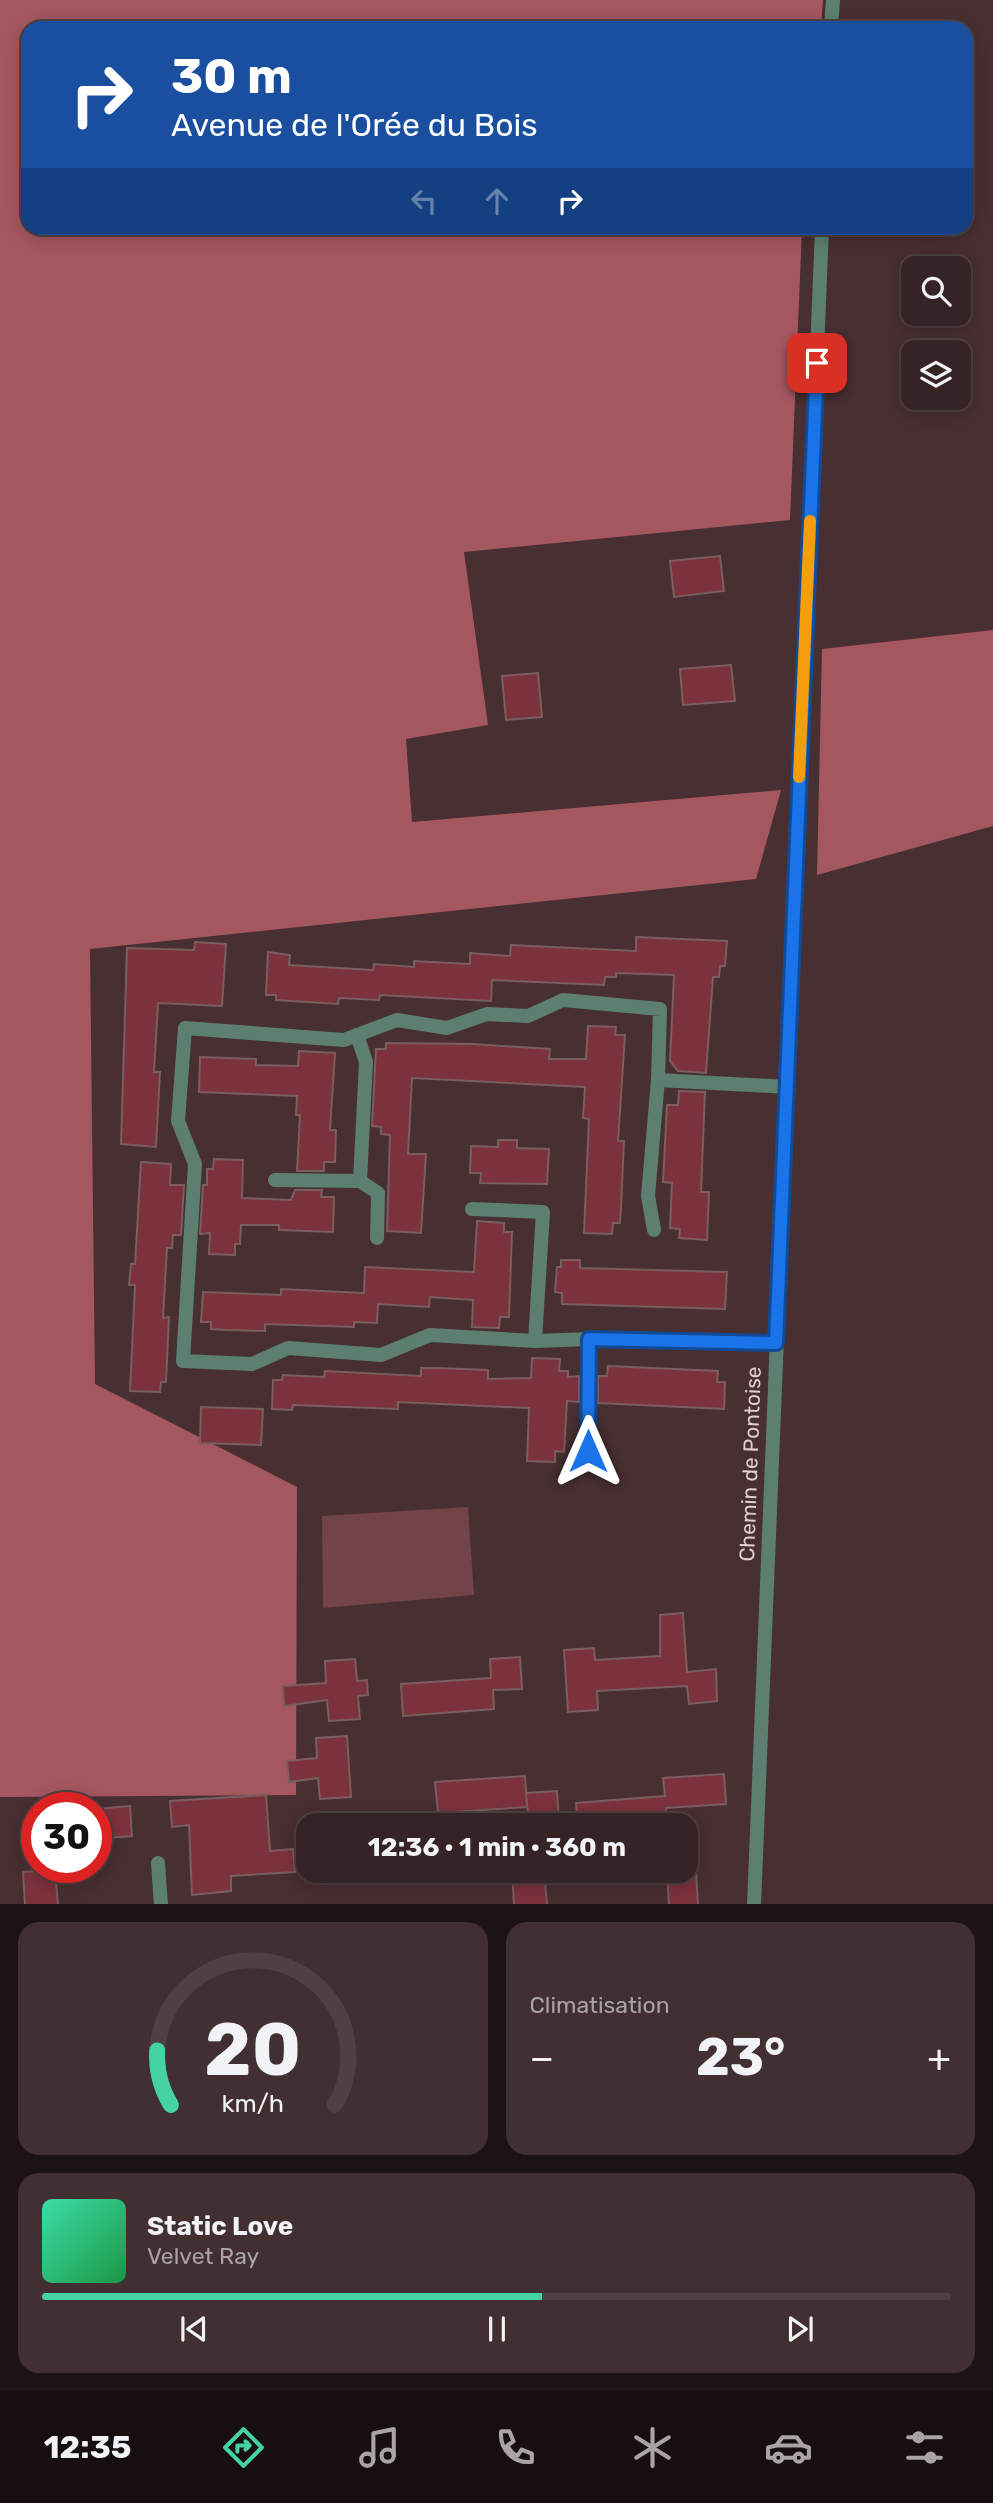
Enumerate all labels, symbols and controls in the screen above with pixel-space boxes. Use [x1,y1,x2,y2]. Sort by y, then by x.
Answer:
text: 30 m [171,47,292,105]
icon: right [56,49,147,140]
text: Avenue de l'Orée du Bois [171,106,538,144]
icon: left [405,182,443,220]
icon: ahead [478,182,516,220]
icon: right [551,182,589,220]
map controls [901,256,971,410]
button: search [901,256,971,326]
pin [787,333,847,393]
button: layers [901,340,971,410]
icon: arrive [798,344,836,382]
street label: Chemin de Pontoise [734,1366,766,1562]
position arrow [551,1414,625,1488]
speed limit sign: 30 [21,1792,112,1883]
text: 12:36 · 1 min · 360 m [368,1832,626,1863]
text: Climatisation [530,1991,670,2019]
text: 20 [204,2007,301,2093]
text: 23° [696,2026,785,2088]
text: − [530,2035,554,2081]
text: + [927,2035,951,2081]
text: km/h [222,2088,284,2117]
text: Static Love [147,2211,293,2242]
text: Velvet Ray [147,2242,259,2270]
icon: previous [175,2310,213,2348]
icon: pause [478,2310,516,2348]
icon: next [781,2310,819,2348]
icon: directions [219,2423,268,2472]
icon: music [355,2423,404,2472]
icon: phone [491,2423,540,2472]
icon: climate [628,2423,677,2472]
icon: car [764,2423,813,2472]
icon: filters [900,2423,949,2472]
text: 12:35 [44,2428,131,2466]

